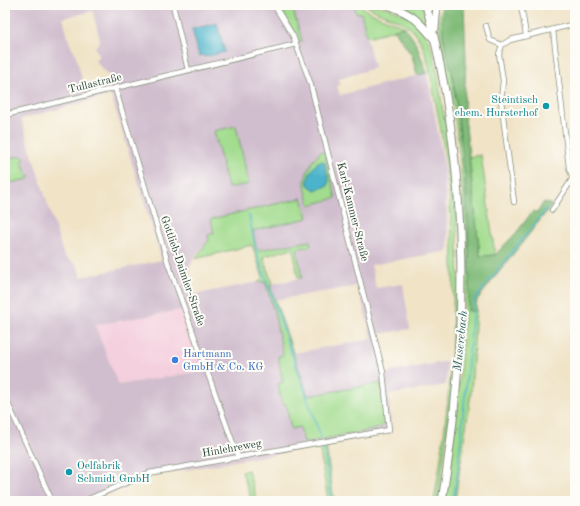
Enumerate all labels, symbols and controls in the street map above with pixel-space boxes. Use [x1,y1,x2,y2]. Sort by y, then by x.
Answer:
street label: Tullastraße [67,72,123,96]
place label: Steintisch ehem. Hursterhof [455,95,538,119]
marker: Steintisch ehem. Hursterhof [541,101,551,111]
street label: Karl-Kammer-Straße [334,161,370,263]
street label: Gottlieb-Daimler-Straße [158,215,206,327]
water label: Muserebach [452,310,470,373]
place label: Hartmann GmbH & Co. KG [183,349,264,373]
marker: Hartmann GmbH & Co. KG [170,355,180,365]
street label: Hinlehreweg [201,438,263,460]
place label: Oelfabrik Schmidt GmbH [77,461,150,485]
marker: Oelfabrik Schmidt GmbH [64,467,74,477]

